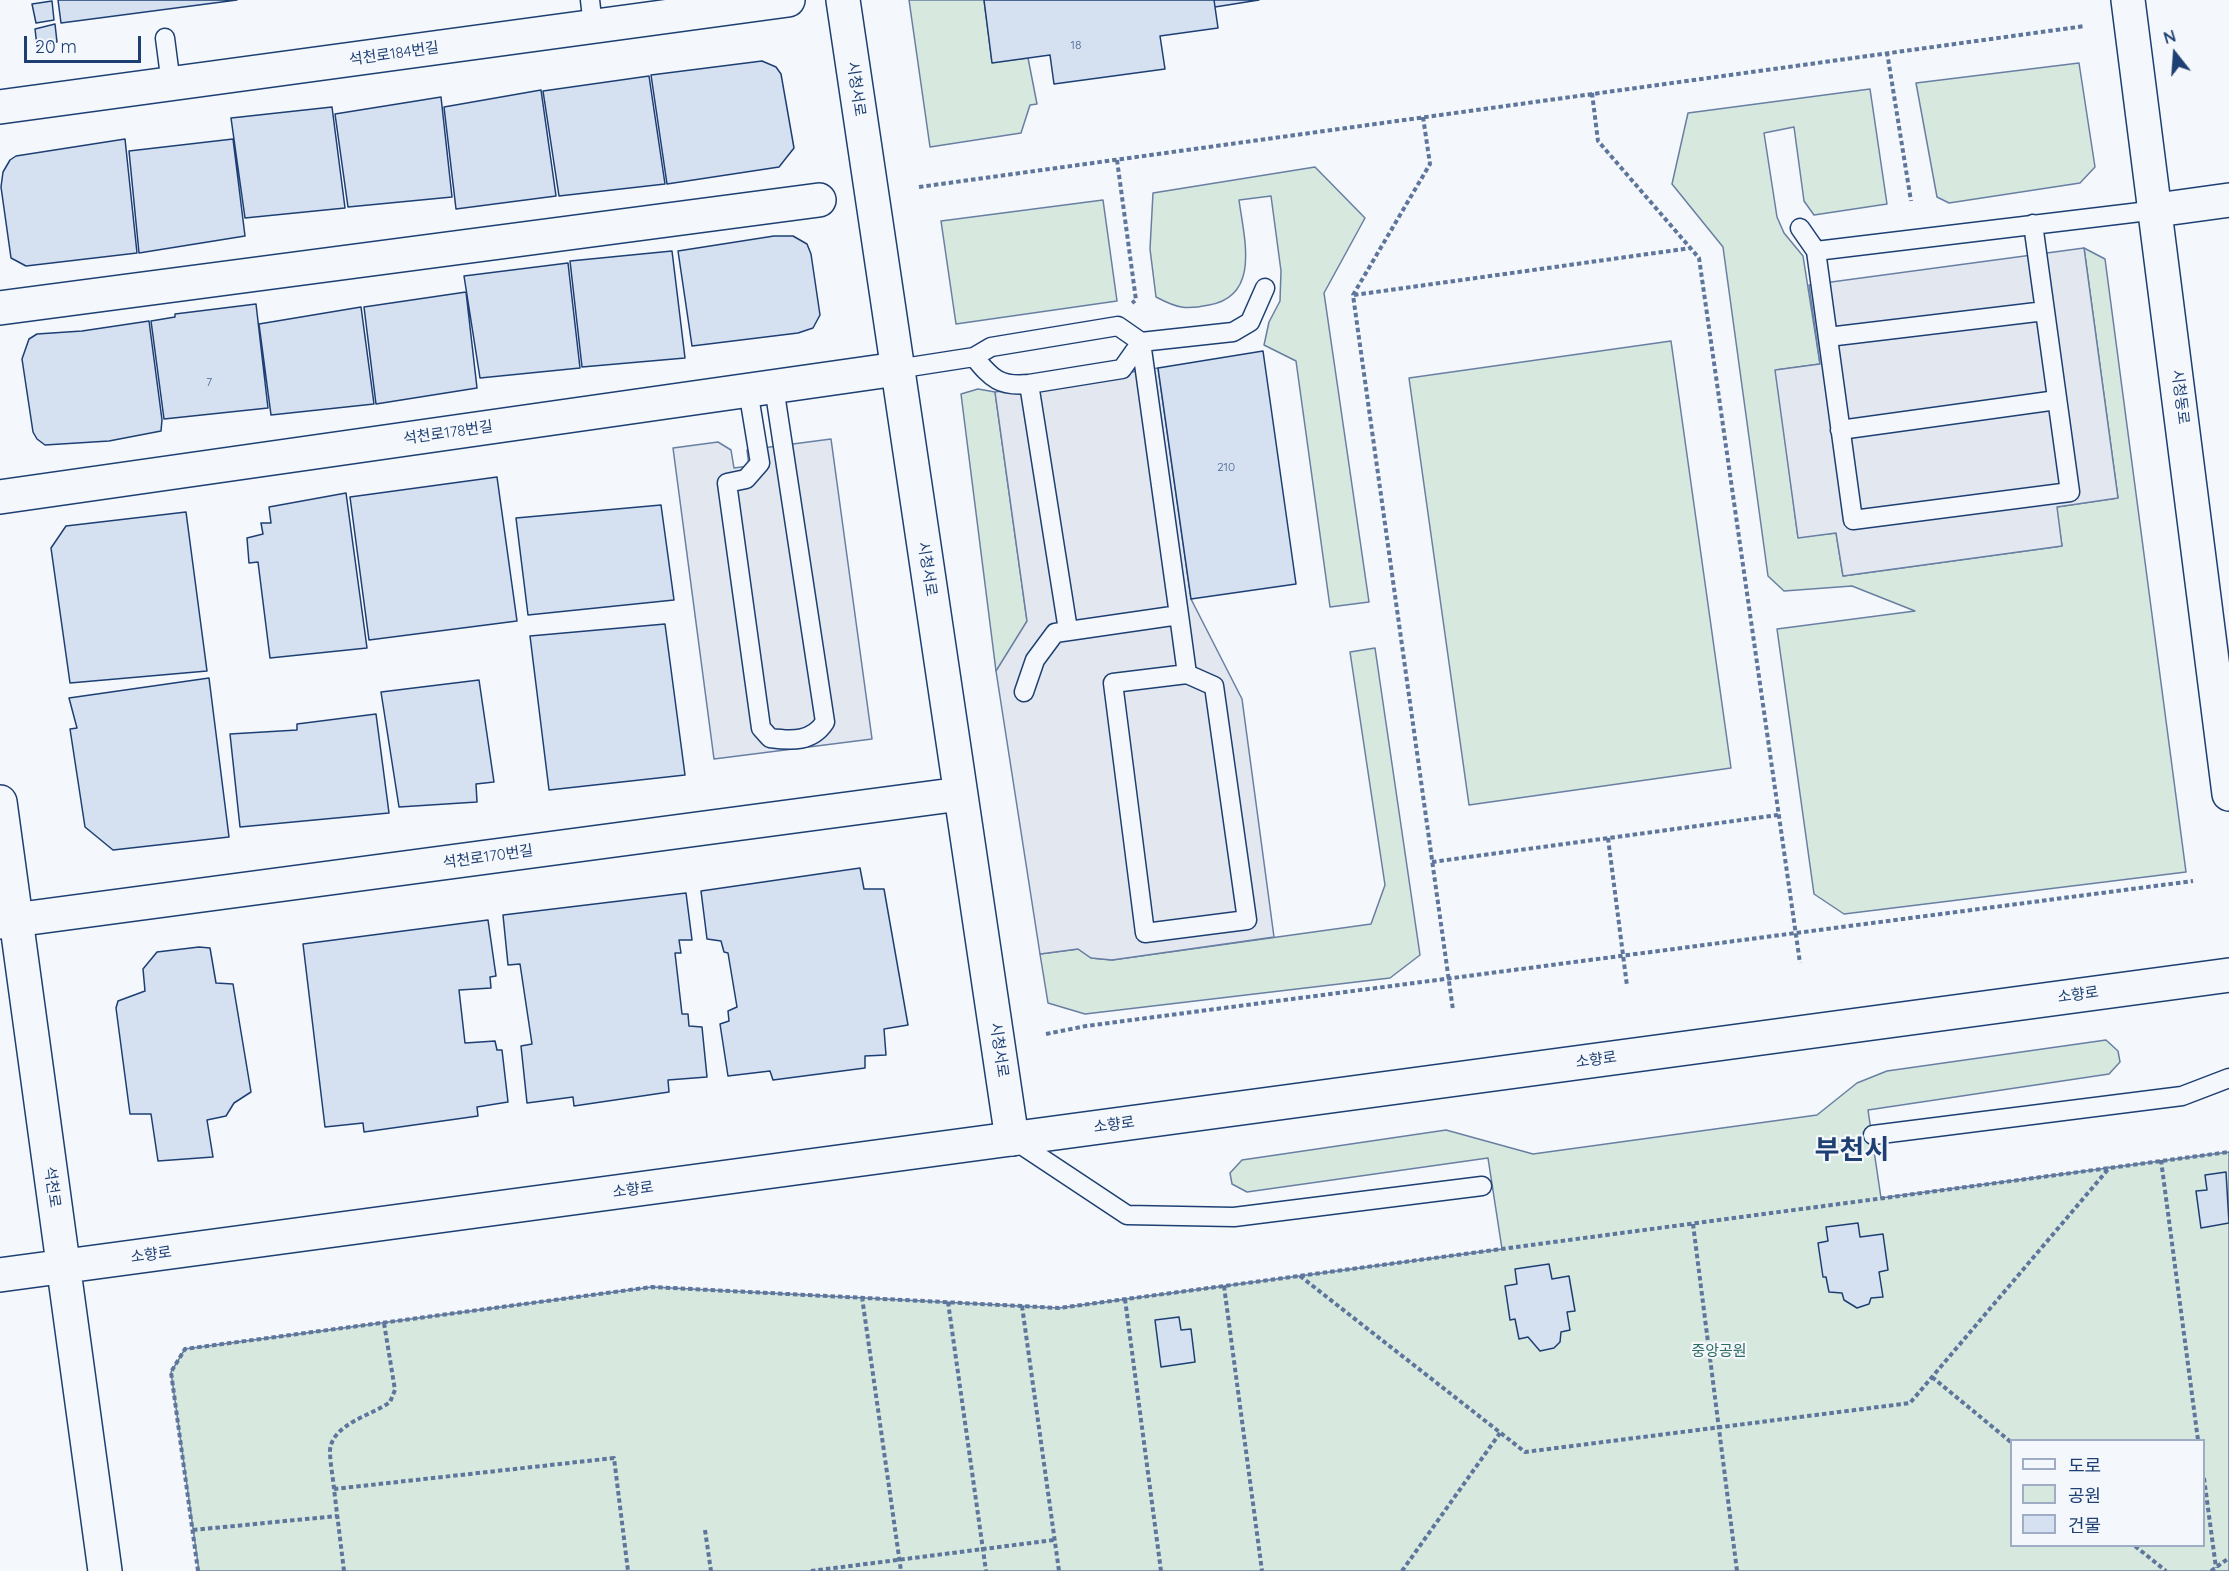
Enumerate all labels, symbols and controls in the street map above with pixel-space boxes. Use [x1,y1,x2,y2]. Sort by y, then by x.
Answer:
scale bar [27,24,144,62]
north arrow [2145,24,2205,84]
text: N [2161,26,2178,48]
text: 20 m [35,35,77,58]
house number: 18 [1071,38,1081,52]
street label: 석천로184번길 [348,39,440,69]
street label: 시청서로 [843,60,869,118]
street label: 시청동로 [2168,369,2192,425]
house number: 7 [206,375,212,389]
street label: 석천로178번길 [402,418,494,448]
house number: 210 [1217,460,1235,474]
street label: 시청서로 [914,540,940,598]
street label: 석천로170번길 [442,842,534,872]
street label: 소향로 [2056,983,2100,1007]
street label: 시청서로 [986,1021,1012,1079]
street label: 소향로 [1574,1048,1618,1072]
street label: 소향로 [1092,1113,1136,1137]
district label: 부천시 [1815,1135,1889,1167]
street label: 석천로 [40,1165,64,1209]
street label: 소향로 [611,1178,655,1202]
street label: 소향로 [129,1243,173,1267]
park label: 중앙공원 [1691,1342,1747,1360]
legend [2010,1439,2205,1547]
text: 도로 [2068,1454,2101,1477]
text: 공원 [2068,1484,2101,1507]
text: 건물 [2068,1514,2101,1537]

